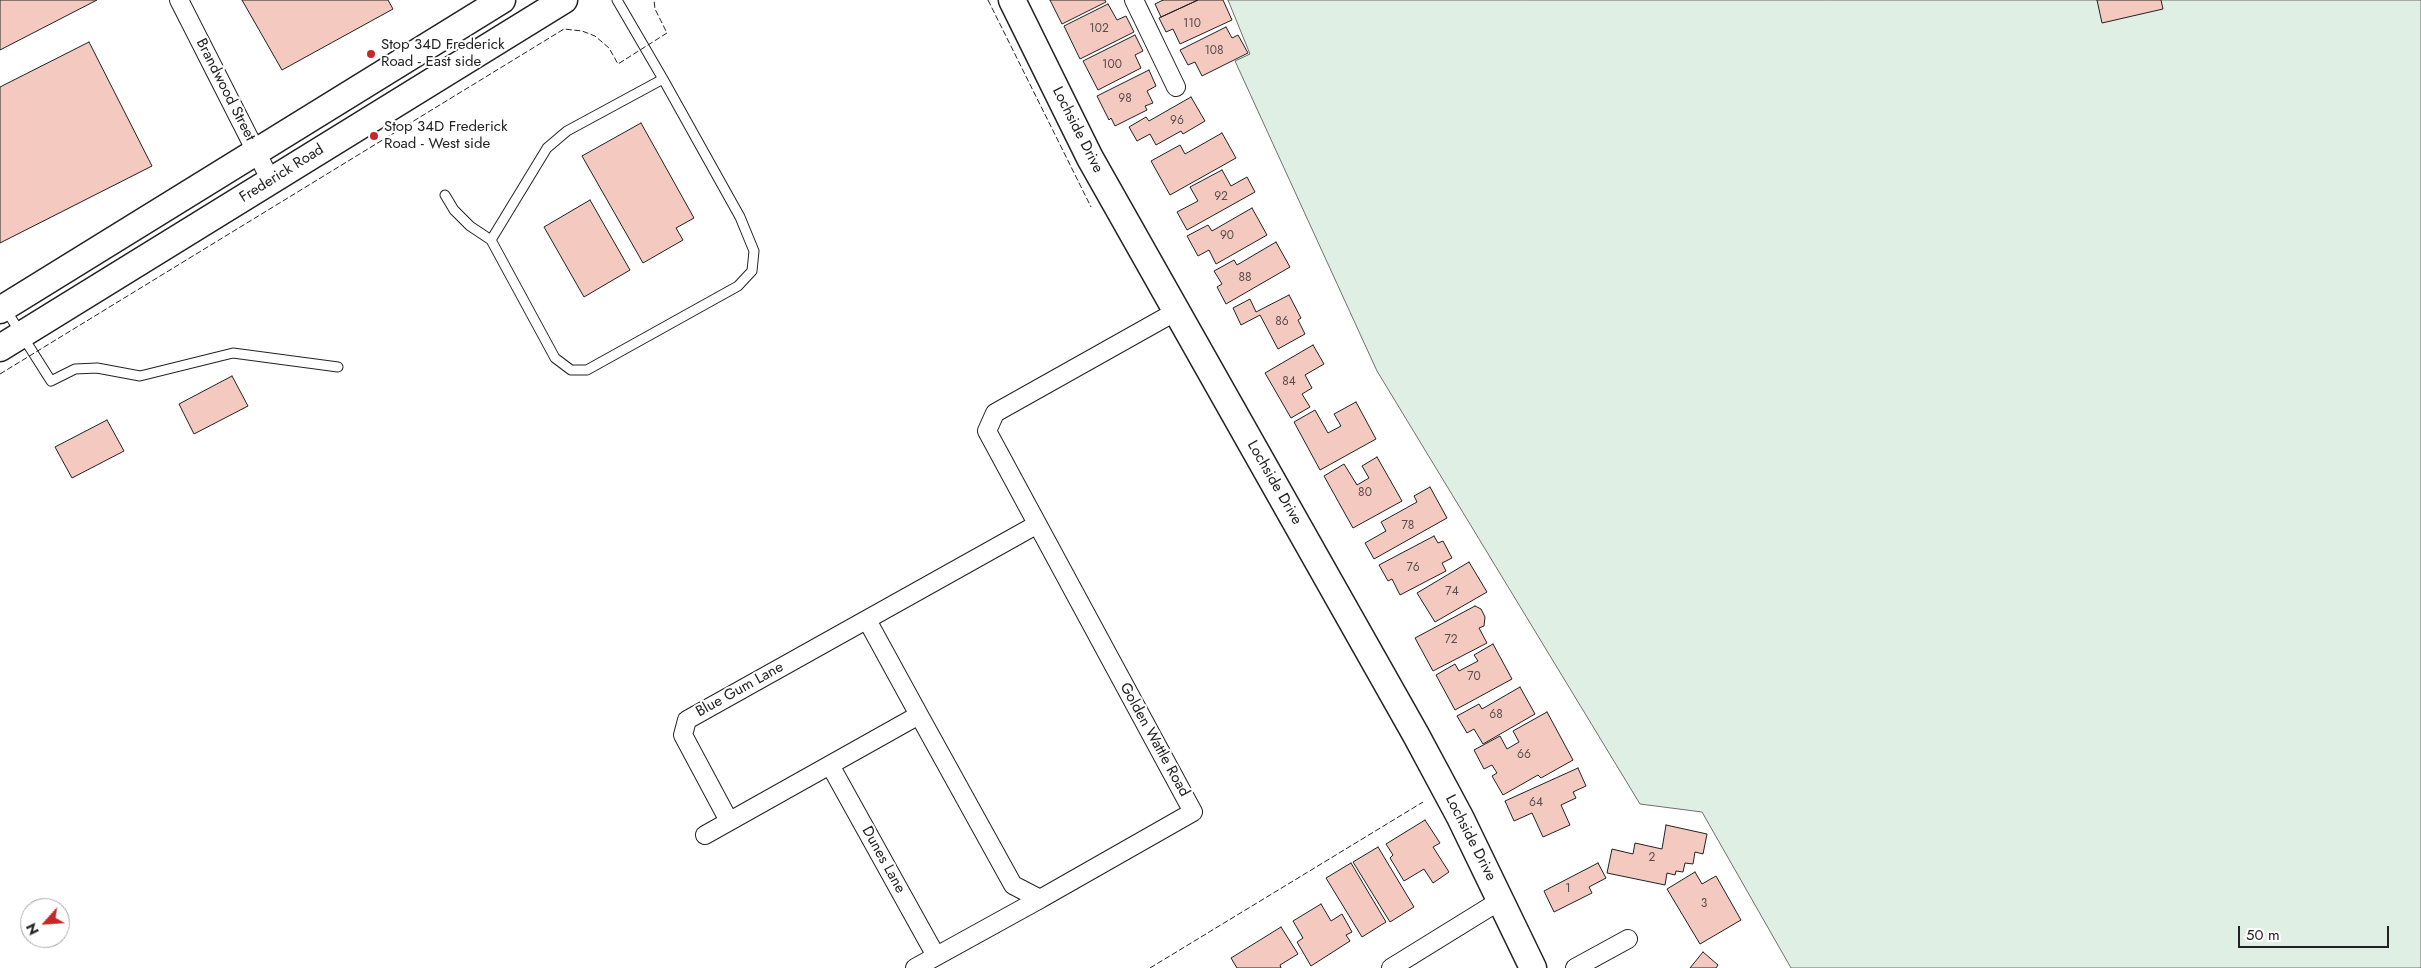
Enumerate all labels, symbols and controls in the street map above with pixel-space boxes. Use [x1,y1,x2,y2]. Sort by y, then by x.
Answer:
house number: 110 [1183,17,1201,31]
house number: 102 [1089,22,1109,36]
street label: Brandwood Street [191,36,259,144]
place label: Stop 34D Frederick Road - East side [381,36,505,71]
house number: 108 [1204,44,1224,58]
marker: Stop 34D Frederick Road - East side [365,48,377,60]
house number: 100 [1102,58,1122,72]
street label: Lochside Drive [1048,84,1106,176]
house number: 98 [1118,92,1132,106]
house number: 96 [1170,114,1184,128]
place label: Stop 34D Frederick Road - West side [384,118,508,153]
marker: Stop 34D Frederick Road - West side [368,130,380,142]
street label: Frederick Road [237,141,327,207]
house number: 92 [1214,190,1228,204]
house number: 90 [1220,229,1234,243]
house number: 88 [1238,271,1252,285]
house number: 86 [1275,315,1289,329]
house number: 84 [1282,375,1296,389]
street label: Lochside Drive [1243,438,1305,528]
house number: 80 [1358,486,1372,500]
house number: 78 [1402,519,1414,533]
house number: 76 [1406,561,1420,575]
house number: 74 [1445,585,1459,599]
house number: 72 [1444,633,1458,647]
street label: Blue Gum Lane [693,659,787,721]
house number: 70 [1467,670,1481,684]
street label: Golden Wattle Road [1115,680,1193,800]
house number: 68 [1489,708,1503,722]
house number: 66 [1517,748,1531,762]
street label: Lochside Drive [1441,792,1499,884]
house number: 64 [1529,796,1543,810]
street label: Dunes Lane [857,823,909,897]
house number: 2 [1649,851,1655,865]
house number: 1 [1565,882,1571,896]
house number: 3 [1701,897,1707,911]
north arrow [20,898,70,948]
scale bar [2241,916,2392,948]
text: N [21,920,44,939]
text: 50 m [2246,924,2280,946]

